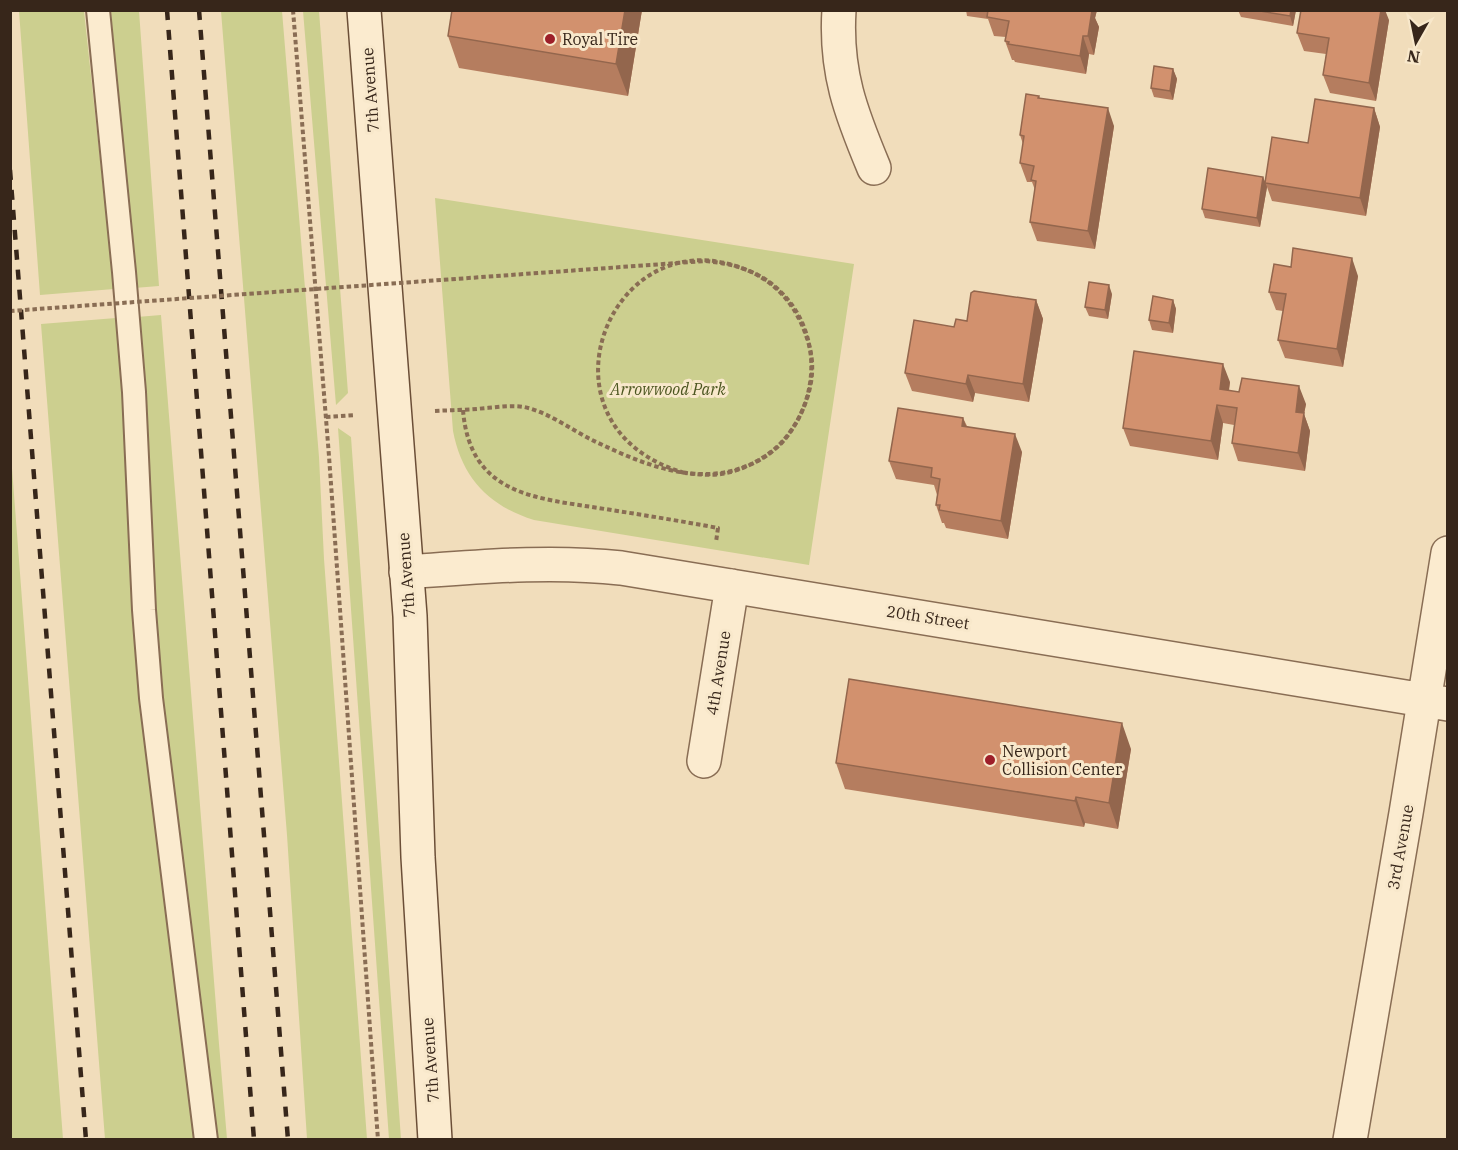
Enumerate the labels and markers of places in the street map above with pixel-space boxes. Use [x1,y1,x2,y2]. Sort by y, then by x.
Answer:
place label: Royal Tire [562,29,638,49]
marker: Royal Tire [543,32,557,46]
place label: Newport Collision Center [1002,741,1122,779]
marker: Newport Collision Center [983,753,997,767]

